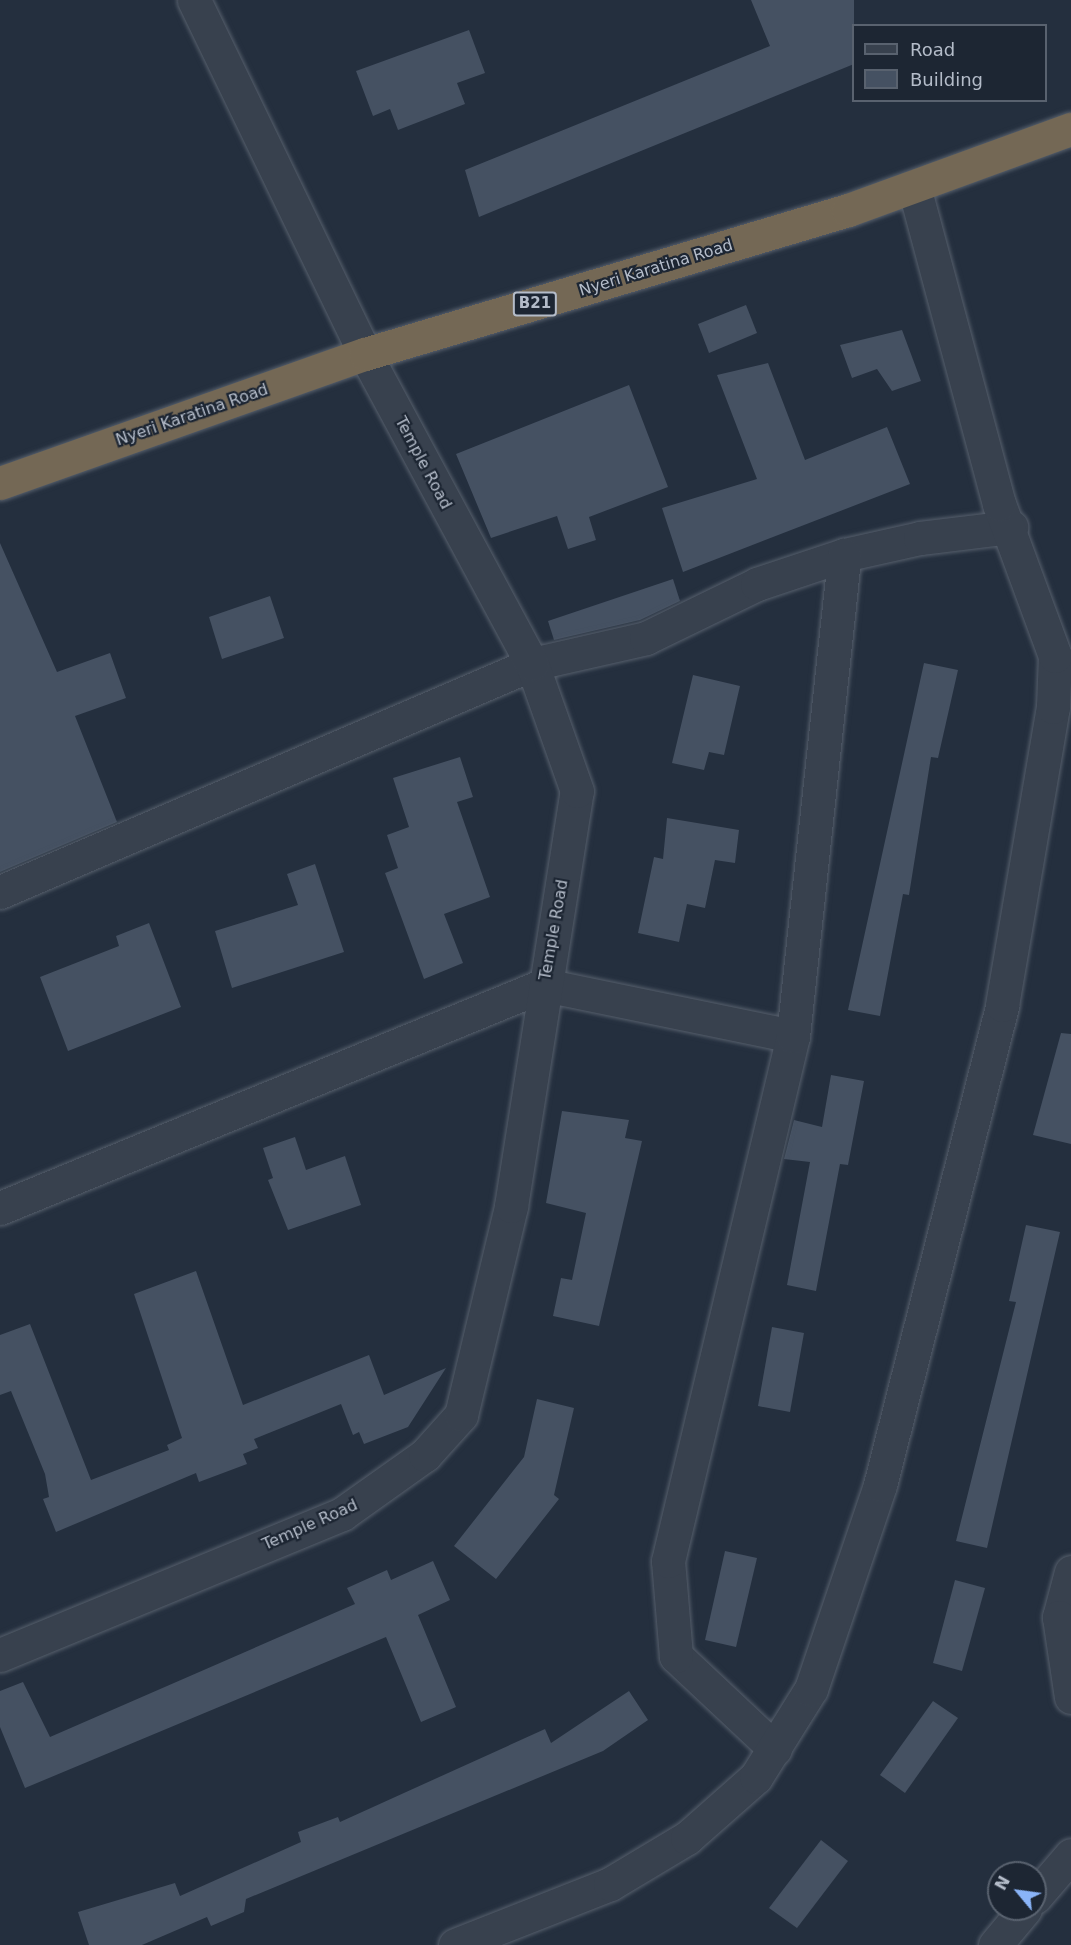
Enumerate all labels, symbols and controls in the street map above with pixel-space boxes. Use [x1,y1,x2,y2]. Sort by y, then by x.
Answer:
legend [852,24,1047,102]
text: Road [910,39,955,60]
text: Building [910,69,983,90]
street label: Nyeri Karatina Road [577,235,735,301]
road number: B21 [512,292,558,316]
street label: Nyeri Karatina Road [113,380,271,450]
street label: Temple Road [391,413,455,513]
street label: Temple Road [536,878,572,982]
street label: Temple Road [259,1495,361,1555]
north arrow [987,1861,1047,1921]
text: N [991,1873,1014,1893]

